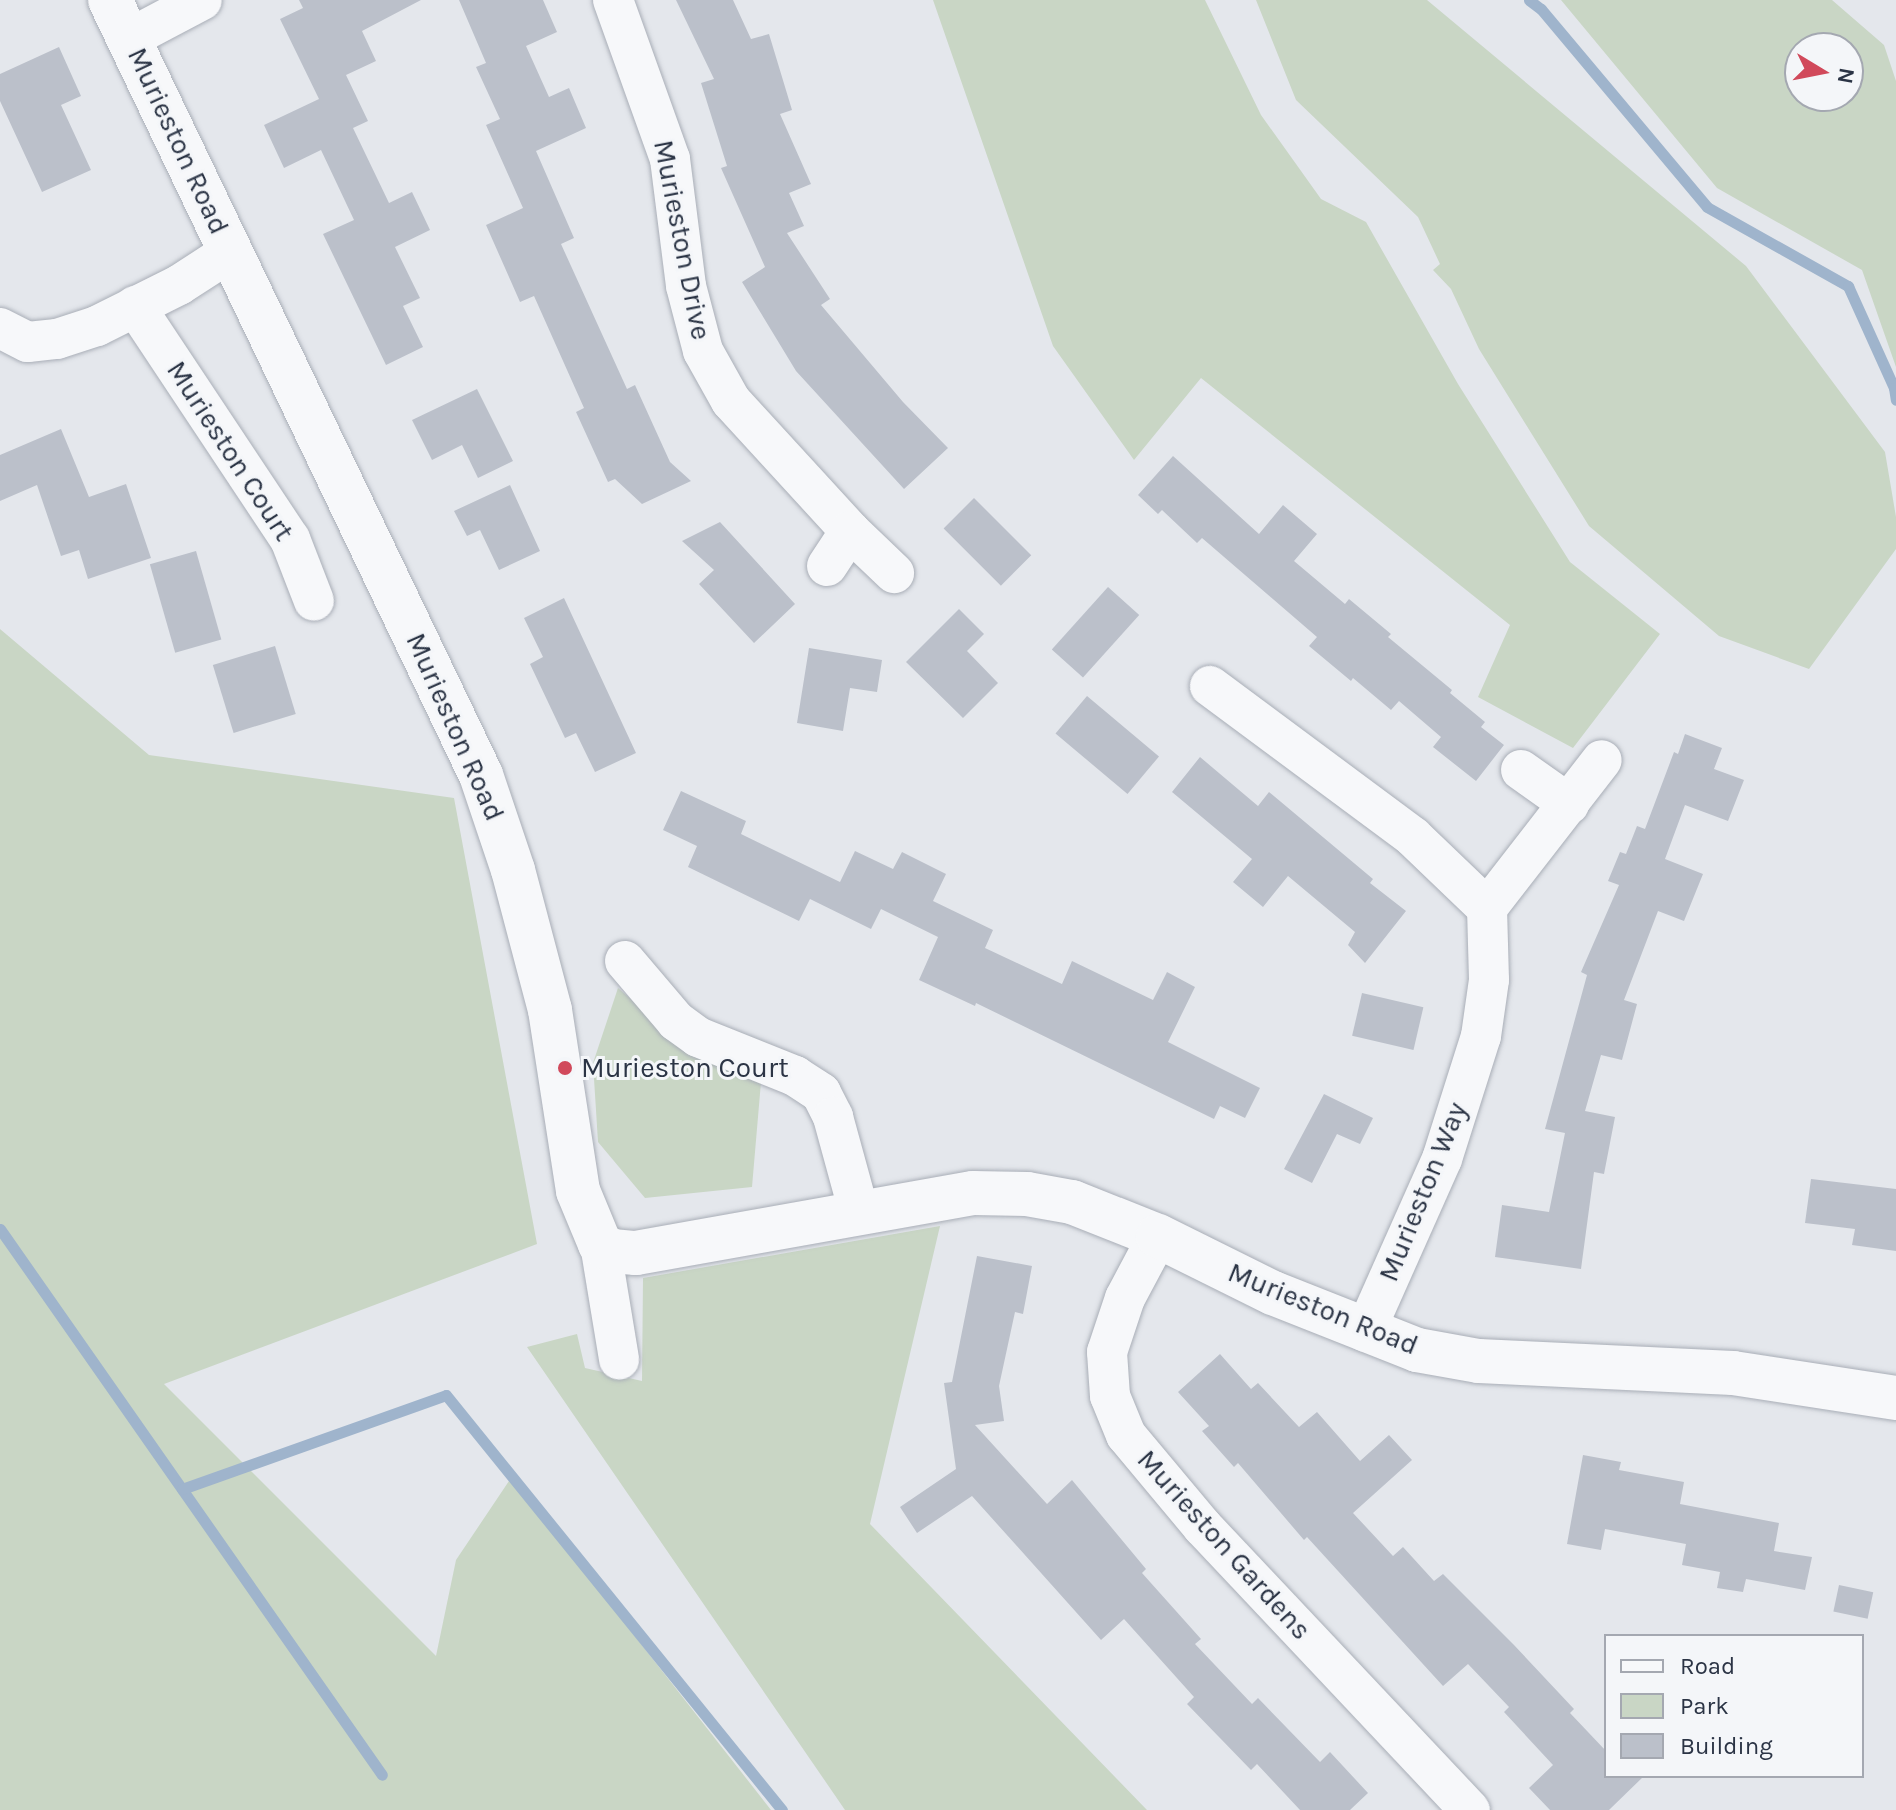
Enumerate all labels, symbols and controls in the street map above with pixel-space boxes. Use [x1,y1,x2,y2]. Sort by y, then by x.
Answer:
north arrow [1784,32,1864,112]
street label: Murieston Road [120,42,236,240]
text: N [1831,66,1860,86]
street label: Murieston Drive [646,137,718,343]
street label: Murieston Court [159,355,301,547]
street label: Murieston Road [399,628,511,826]
place label: Murieston Court [581,1051,789,1085]
marker: Murieston Court [556,1059,574,1077]
street label: Murieston Way [1372,1098,1474,1286]
street label: Murieston Road [1223,1256,1423,1362]
street label: Murieston Gardens [1130,1443,1318,1647]
legend [1604,1634,1864,1778]
text: Road [1680,1652,1735,1680]
text: Park [1680,1692,1729,1720]
text: Building [1680,1732,1773,1760]

